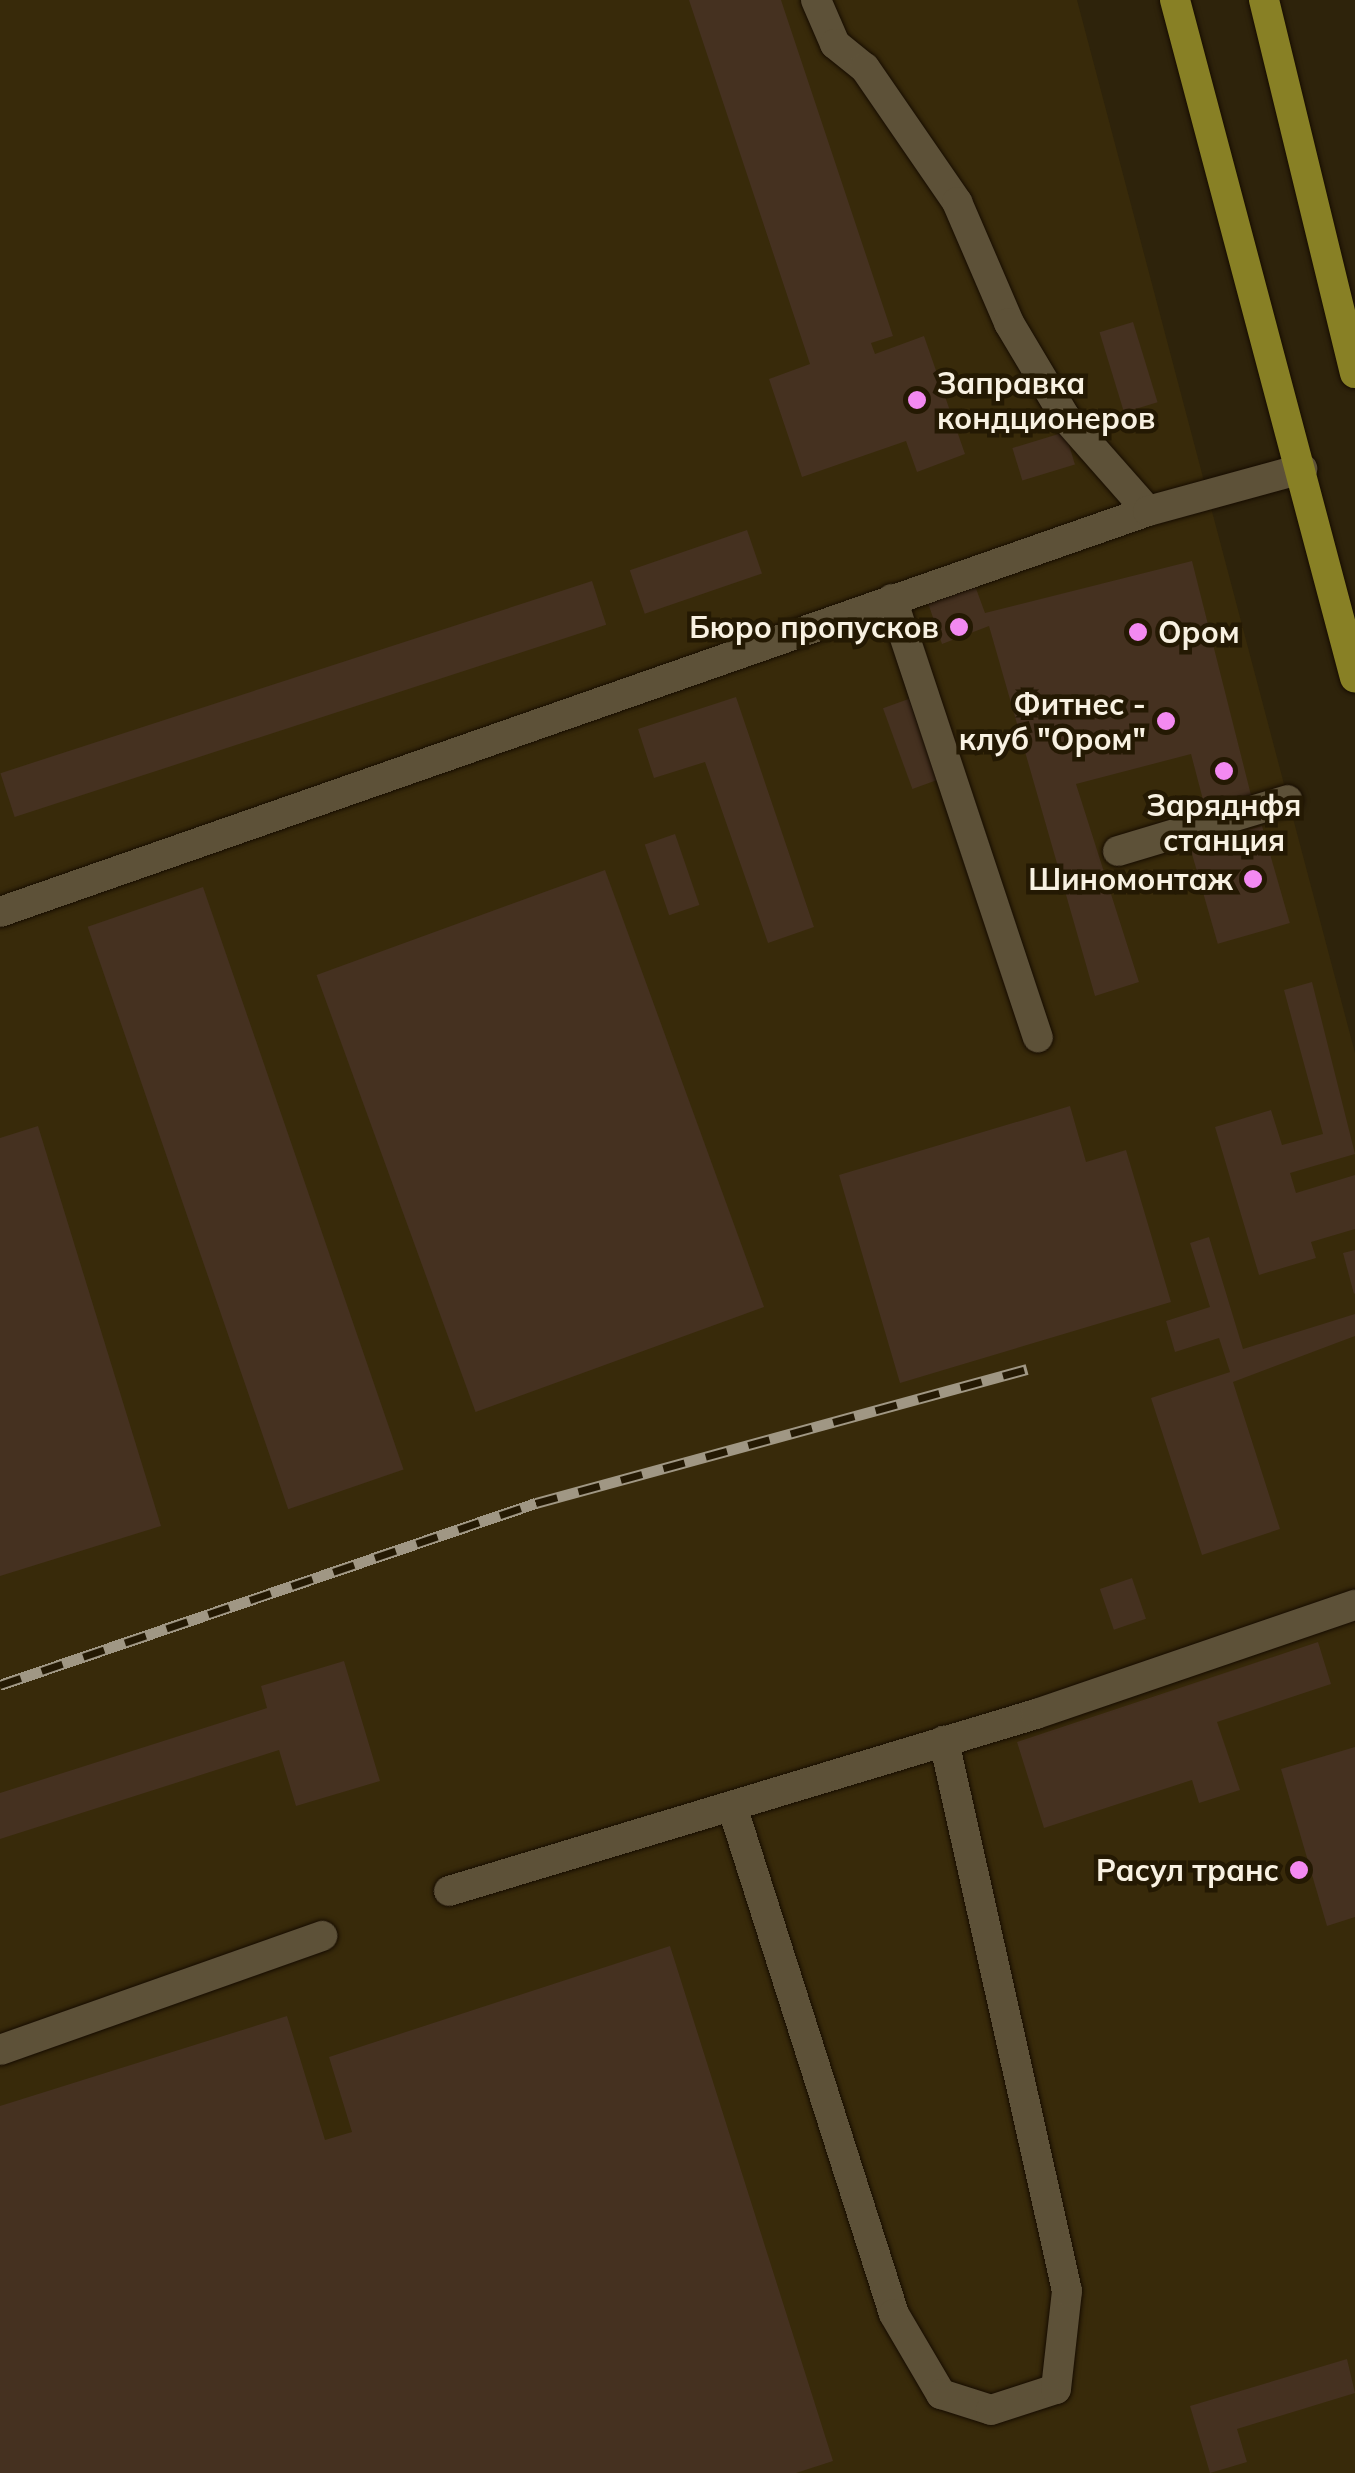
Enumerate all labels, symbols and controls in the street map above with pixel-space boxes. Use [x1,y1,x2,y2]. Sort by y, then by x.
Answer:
place label: Заправка кондционеров [937,365,1155,436]
marker: Заправка кондционеров [906,389,928,411]
place label: Бюро пропусков [689,609,939,645]
place label: Ором [1158,614,1240,650]
marker: Бюро пропусков [948,616,970,638]
marker: Ором [1127,621,1149,643]
place label: Фитнес - клуб "Ором" [959,686,1146,756]
marker: Фитнес - клуб "Ором" [1155,710,1177,732]
marker: Заряднфя станция [1213,760,1235,782]
place label: Заряднфя станция [1147,787,1301,858]
place label: Шиномонтаж [1028,861,1233,897]
marker: Шиномонтаж [1242,868,1264,890]
place label: Расул транс [1096,1852,1279,1888]
marker: Расул транс [1288,1859,1310,1881]

